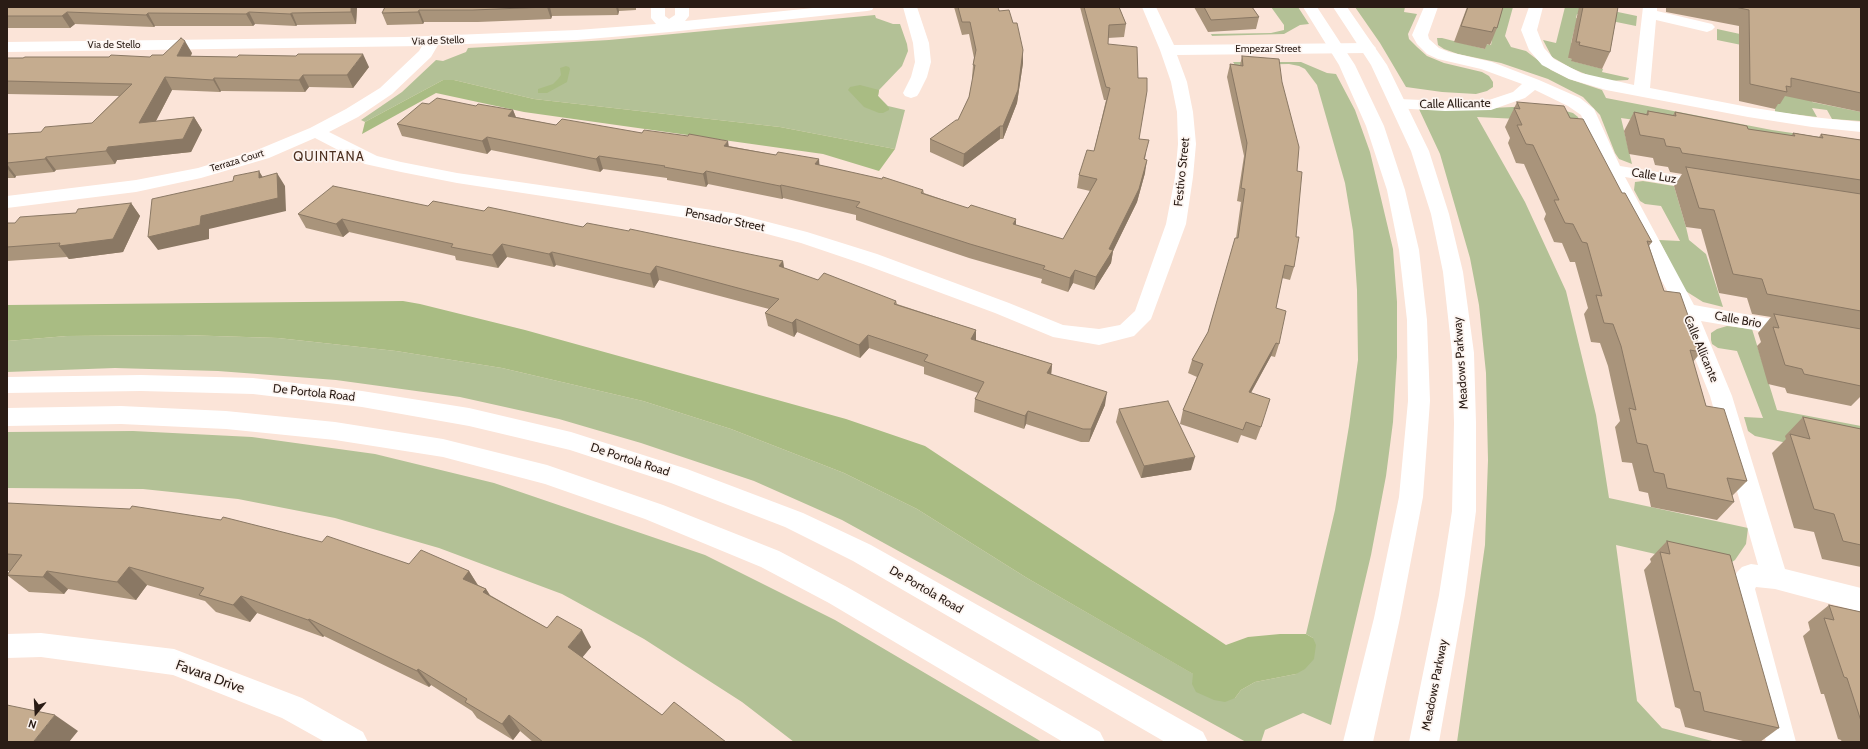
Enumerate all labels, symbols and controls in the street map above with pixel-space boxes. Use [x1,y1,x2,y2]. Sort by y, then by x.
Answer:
street label: Via de Stello [411,34,465,48]
street label: Via de Stello [88,39,140,51]
street label: Empezar Street [1235,43,1301,55]
street label: Calle Allicante [1419,96,1491,112]
street label: Festivo Street [1171,137,1193,207]
street label: Terraza Court [209,147,265,175]
district label: QUINTANA [293,149,365,165]
street label: Calle Luz [1630,165,1678,187]
street label: Pensador Street [684,205,766,235]
street label: Calle Brio [1713,309,1763,331]
street label: Calle Allicante [1680,313,1722,385]
street label: Meadows Parkway [1451,316,1471,410]
street label: De Portola Road [272,382,356,404]
street label: De Portola Road [589,440,671,480]
street label: De Portola Road [887,563,965,617]
street label: Meadows Parkway [1419,638,1451,732]
street label: Favara Drive [173,657,247,697]
north arrow [16,693,56,733]
text: N [26,717,38,732]

